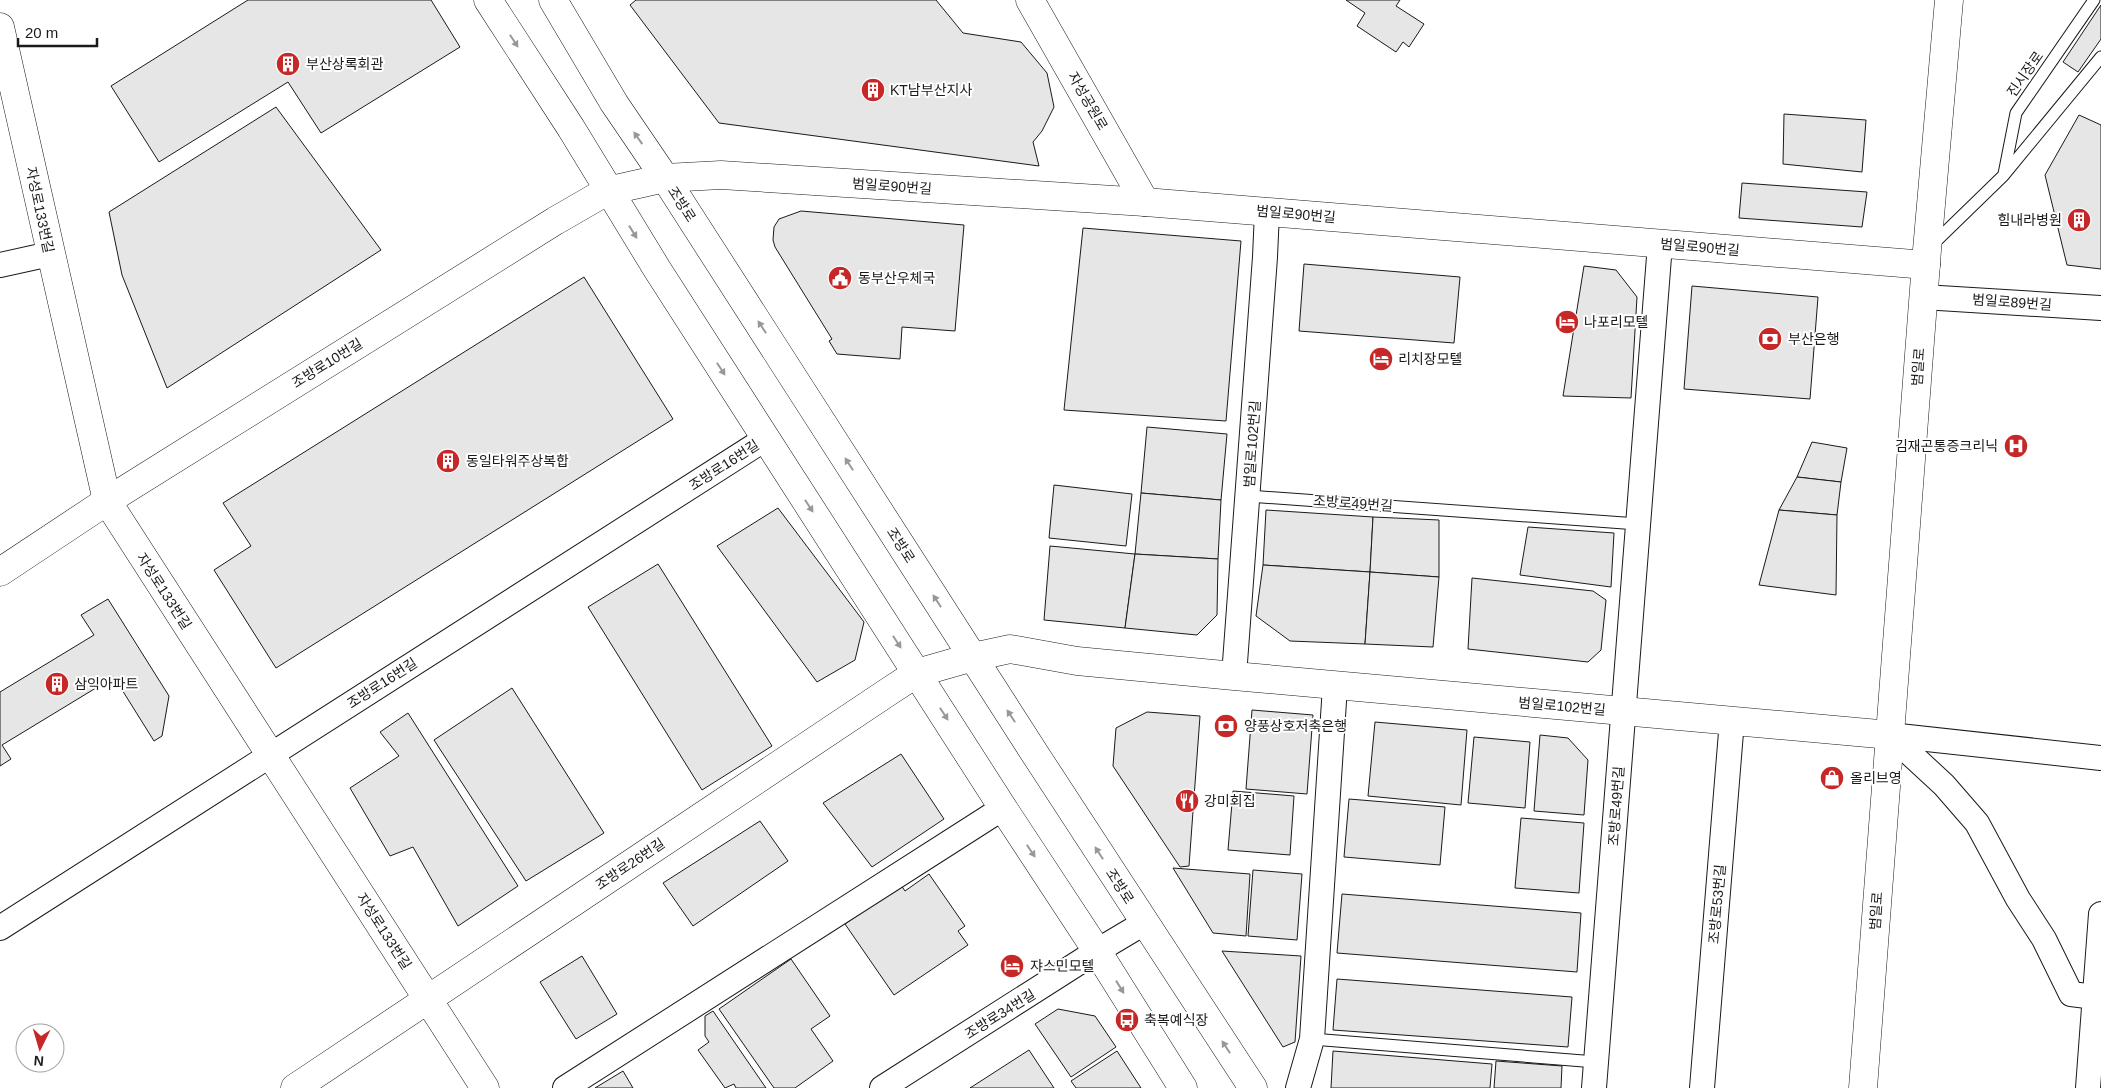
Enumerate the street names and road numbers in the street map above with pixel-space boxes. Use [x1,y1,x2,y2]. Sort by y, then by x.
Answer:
street label: 진시장로 [2004,48,2046,100]
street label: 자성공원로 [1065,69,1111,133]
street label: 자성로133번길 [23,165,57,255]
street label: 범일로90번길 [852,175,932,197]
street label: 조방로 [665,183,699,225]
street label: 범일로90번길 [1255,203,1337,225]
street label: 범일로90번길 [1659,236,1741,258]
street label: 범일로89번길 [1972,291,2052,313]
street label: 조방로10번길 [289,335,365,391]
street label: 범일로 [1909,347,1927,387]
street label: 범일로102번길 [1241,400,1263,488]
street label: 조방로16번길 [686,437,762,493]
street label: 조방로49번길 [1313,492,1393,514]
street label: 조방로 [884,524,918,566]
street label: 자성로133번길 [133,550,195,632]
street label: 조방로16번길 [344,655,420,711]
street label: 범일로102번길 [1518,694,1606,718]
street label: 조방로49번길 [1605,766,1627,846]
street label: 조방로26번길 [592,835,668,893]
street label: 조방로53번길 [1706,863,1728,945]
street label: 조방로 [1103,865,1137,907]
street label: 자성로133번길 [353,890,415,972]
street label: 범일로 [1867,891,1885,931]
street label: 조방로34번길 [962,986,1038,1042]

